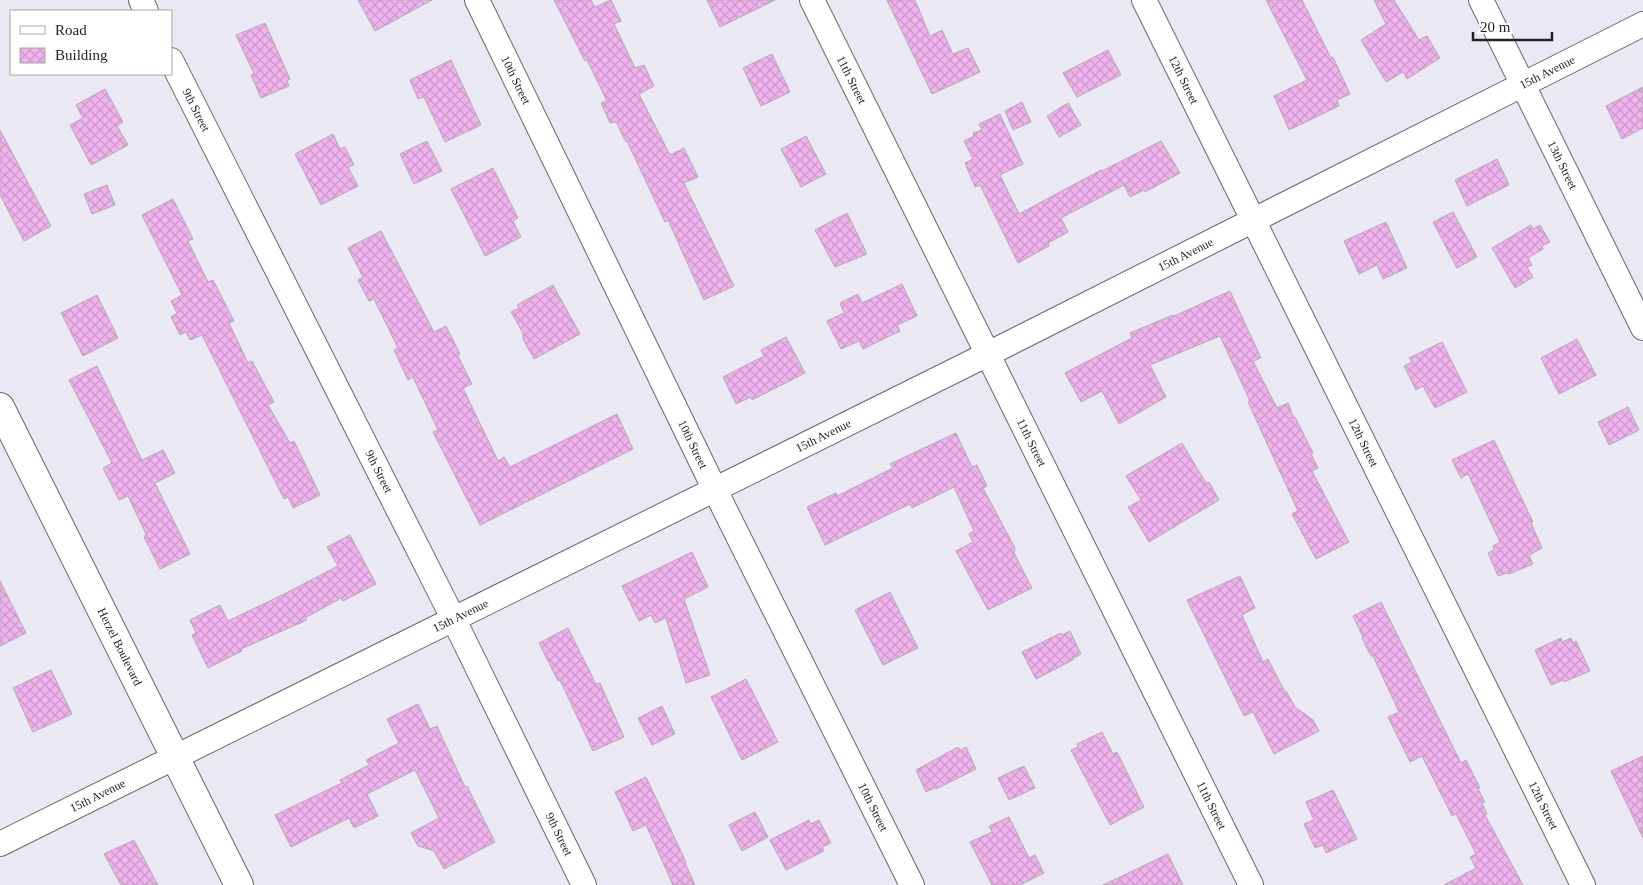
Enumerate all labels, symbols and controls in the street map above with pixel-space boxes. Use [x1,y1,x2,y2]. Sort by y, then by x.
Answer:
legend [10,10,172,75]
scale bar [1473,10,1552,42]
text: 20 m [1480,19,1511,35]
text: Road [55,22,87,38]
text: Building [55,47,108,63]
street label: 15th Avenue [1517,52,1577,92]
street label: 10th Street [498,53,534,107]
street label: 11th Street [834,53,870,107]
street label: 12th Street [1166,53,1202,107]
street label: 9th Street [180,86,213,134]
street label: 13th Street [1545,138,1581,192]
street label: 15th Avenue [1156,235,1216,274]
street label: 15th Avenue [793,416,853,455]
street label: 11th Street [1014,416,1050,470]
street label: 12th Street [1346,416,1382,470]
street label: 10th Street [675,418,711,472]
street label: 9th Street [362,448,396,496]
street label: 15th Avenue [430,596,491,635]
street label: Herzel Boulevard [95,606,145,688]
street label: 15th Avenue [68,776,128,815]
street label: 11th Street [1194,779,1230,832]
street label: 12th Street [1526,779,1562,833]
street label: 10th Street [855,780,891,834]
street label: 9th Street [543,810,576,859]

